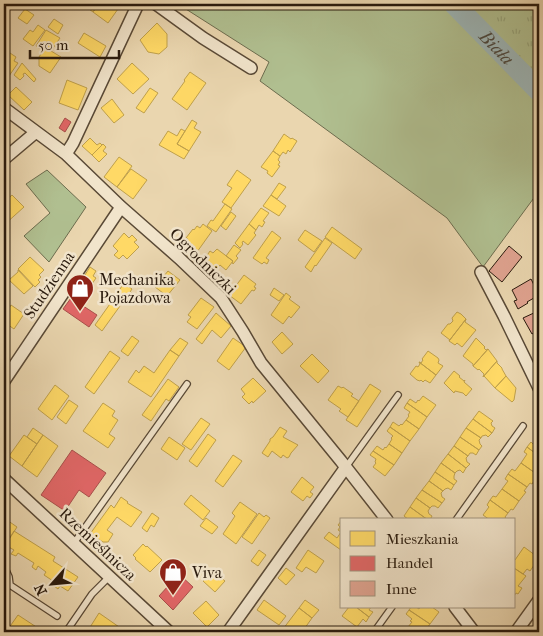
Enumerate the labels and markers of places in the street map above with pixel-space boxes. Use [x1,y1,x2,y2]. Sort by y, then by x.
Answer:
place label: Mechanika Pojazdowa [99,270,175,307]
shop icon: Mechanika Pojazdowa [65,273,95,312]
shop icon: Viva [158,557,188,596]
place label: Viva [191,563,223,582]

